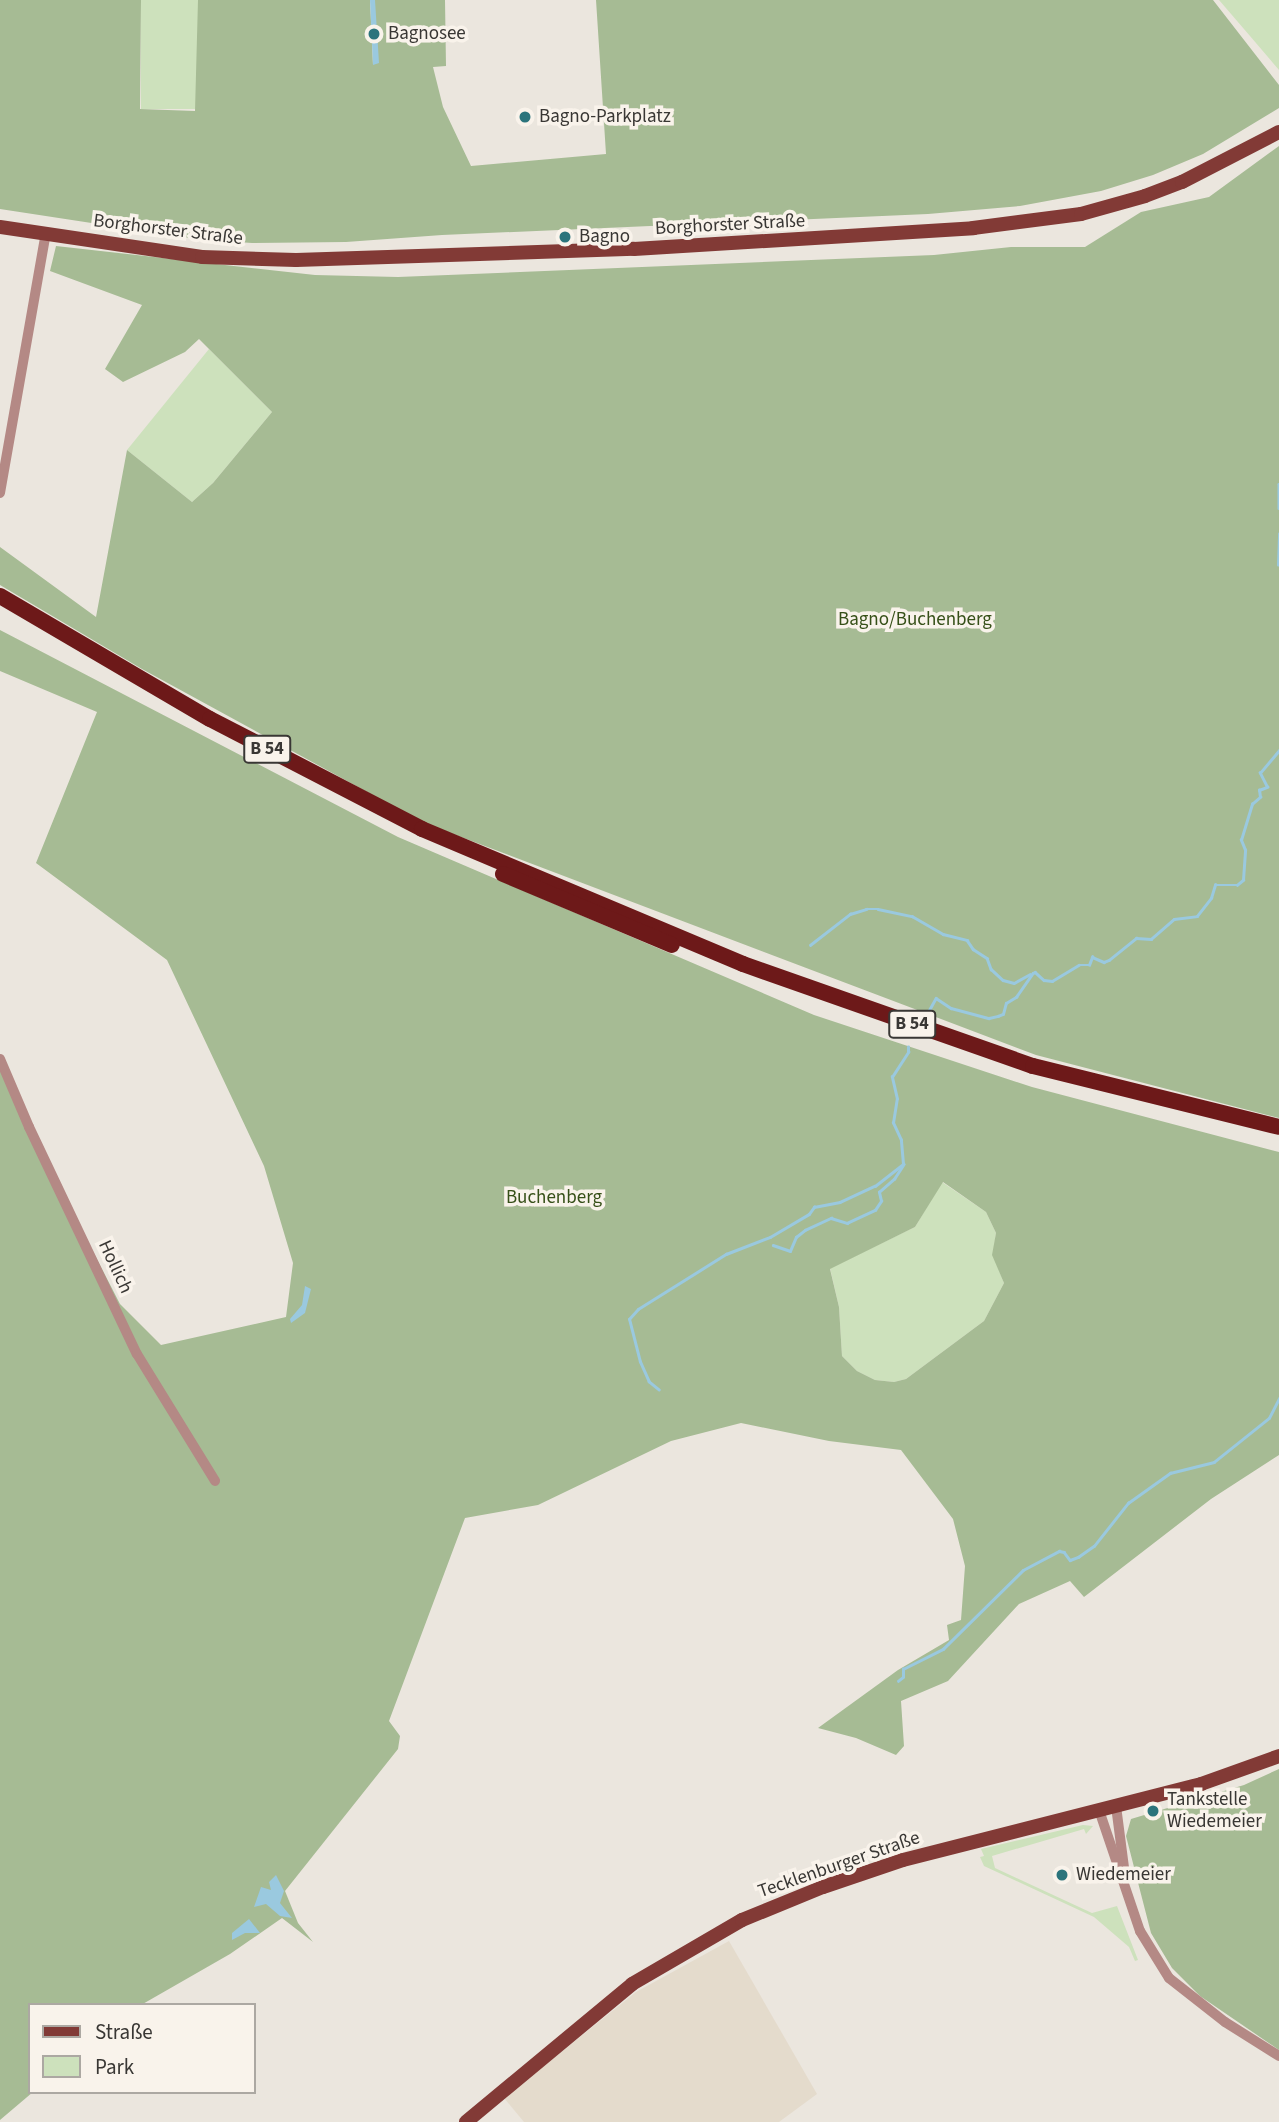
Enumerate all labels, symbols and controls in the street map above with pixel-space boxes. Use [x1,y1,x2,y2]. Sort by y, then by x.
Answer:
place label: Bagnosee [388,23,466,45]
marker: Bagnosee [366,26,382,42]
place label: Bagno-Parkplatz [539,106,671,128]
marker: Bagno-Parkplatz [517,109,533,125]
street label: Borghorster Straße [92,210,244,250]
street label: Borghorster Straße [654,210,806,240]
place label: Bagno [579,226,630,248]
marker: Bagno [557,229,573,245]
park label: Bagno/Buchenberg [838,609,992,631]
road number: B 54 [243,734,292,764]
road number: B 54 [888,1009,936,1038]
park label: Buchenberg [506,1187,602,1209]
street label: Hollich [93,1237,137,1297]
place label: Tankstelle Wiedemeier [1167,1789,1262,1833]
marker: Tankstelle Wiedemeier [1145,1803,1161,1819]
street label: Tecklenburger Straße [755,1827,923,1903]
place label: Wiedemeier [1076,1864,1171,1886]
marker: Wiedemeier [1054,1867,1070,1883]
legend [28,2003,256,2094]
text: Straße [95,2017,153,2047]
text: Park [95,2052,134,2082]

